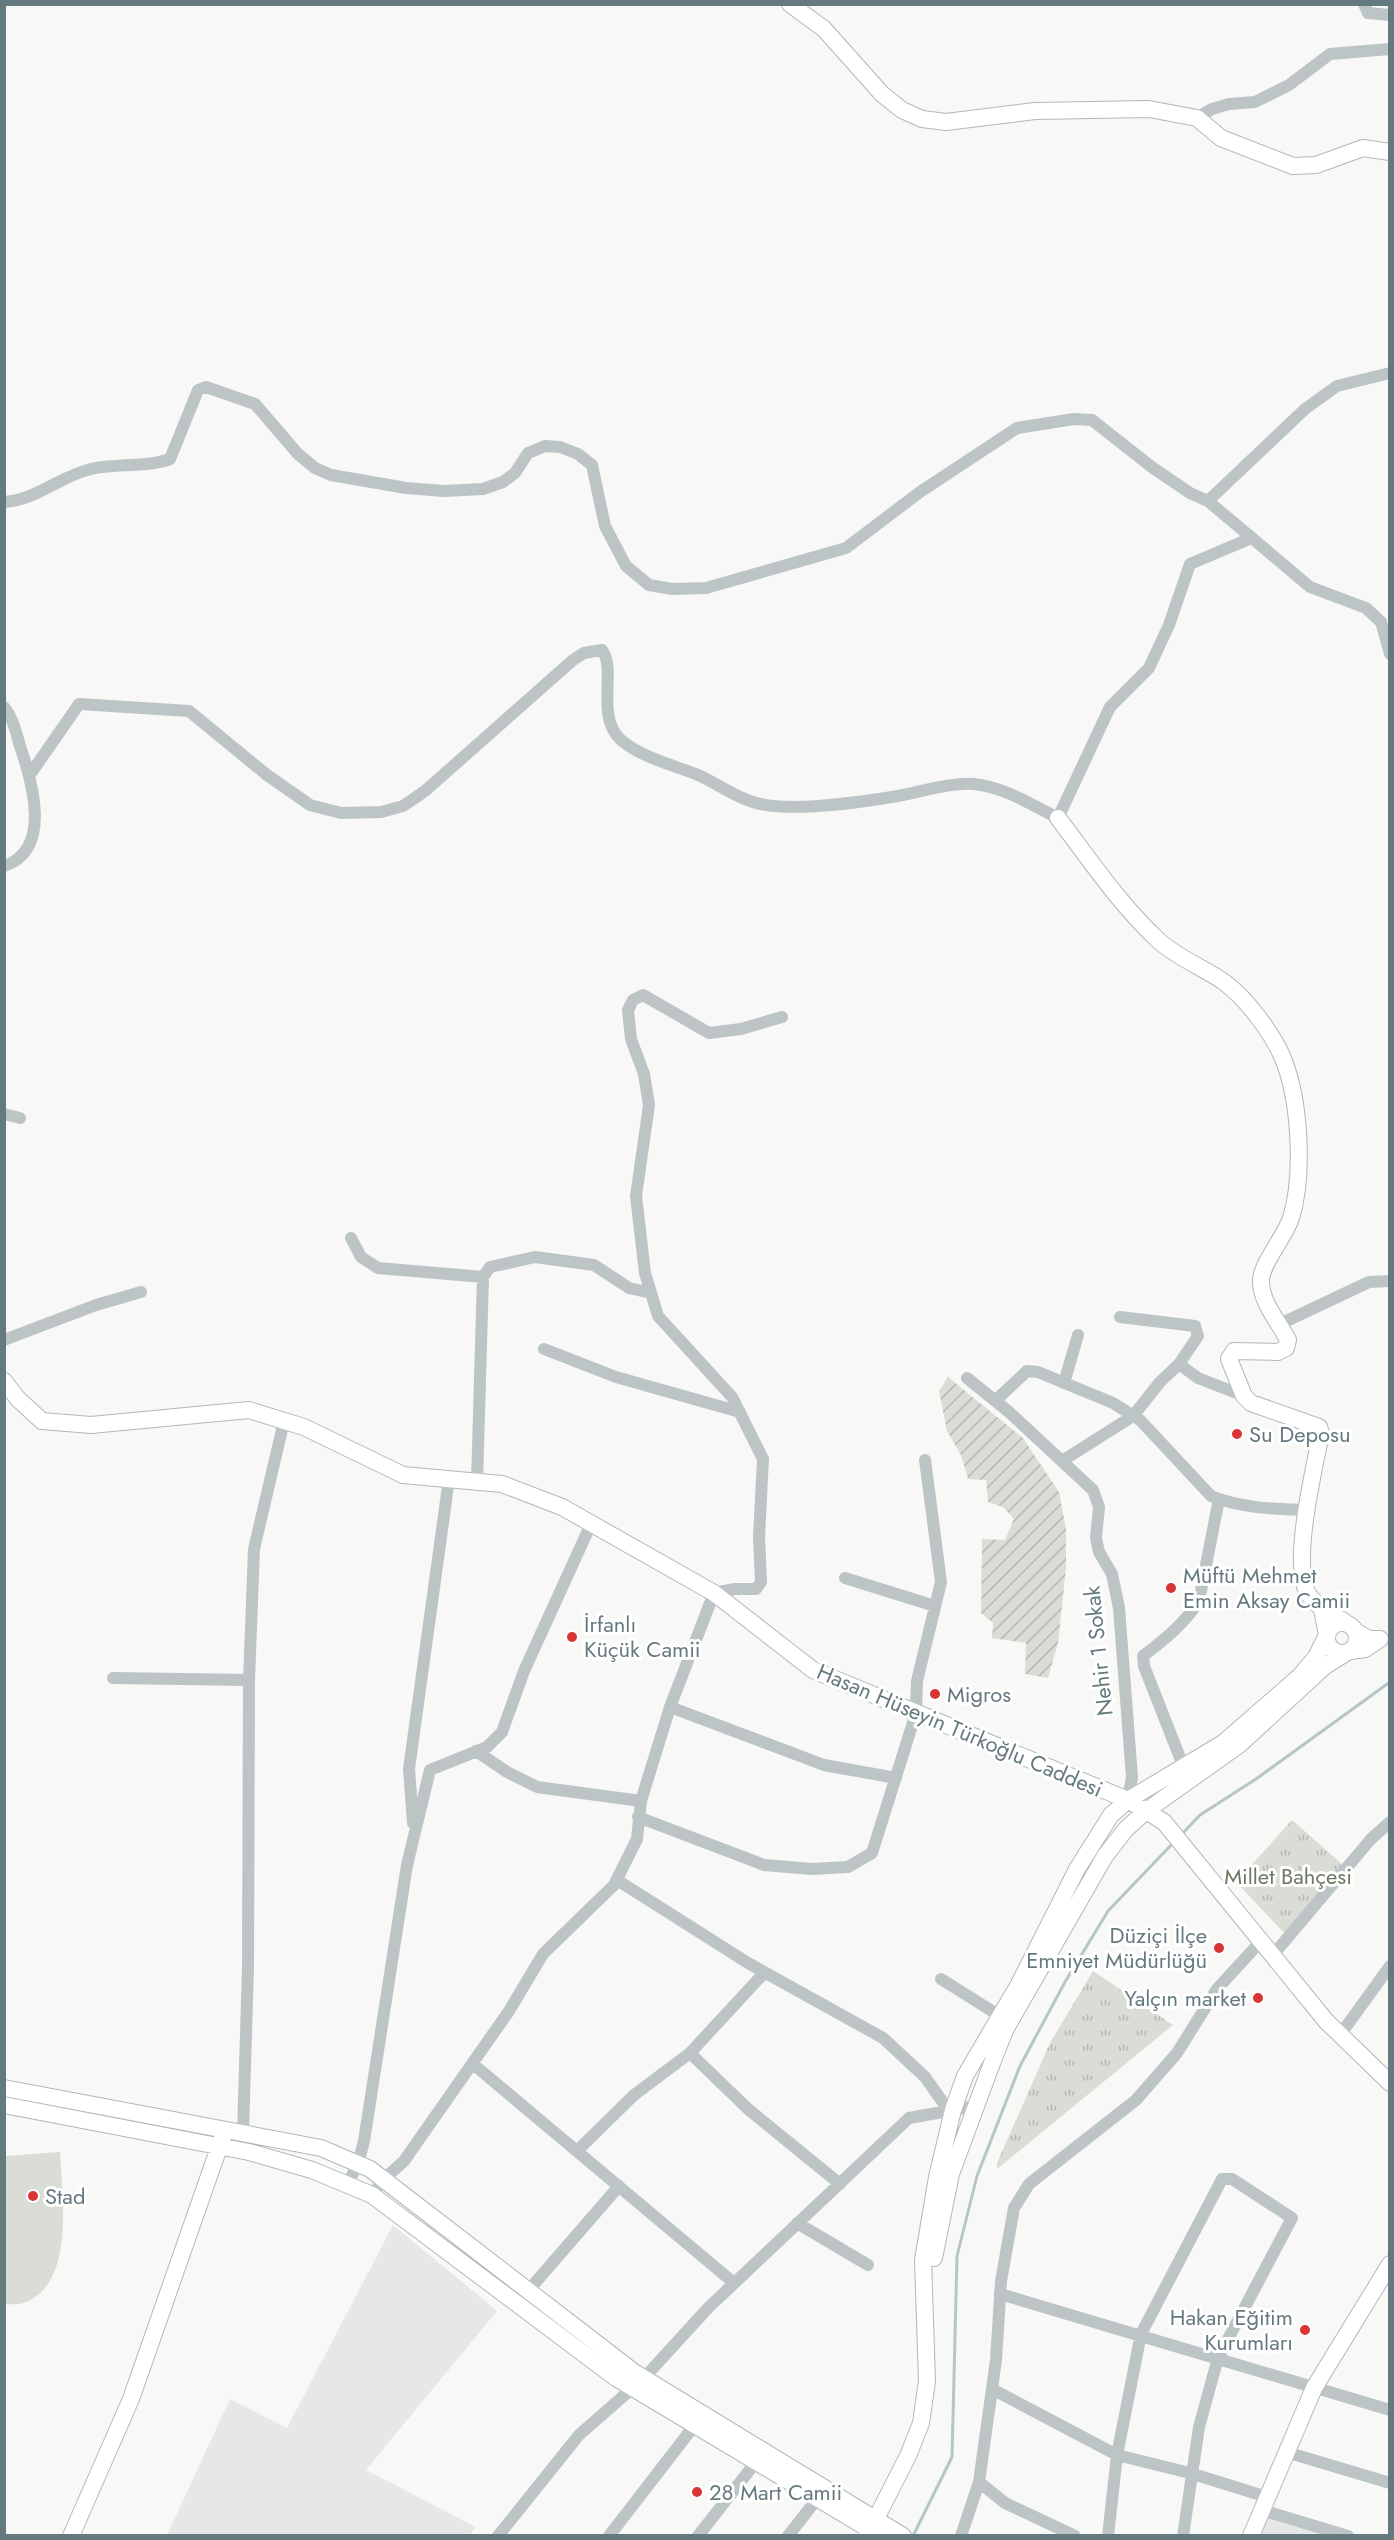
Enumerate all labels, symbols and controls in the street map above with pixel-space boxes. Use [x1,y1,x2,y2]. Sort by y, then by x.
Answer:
place label: Su Deposu [1249,1418,1350,1450]
marker: Su Deposu [1230,1427,1244,1441]
place label: Müftü Mehmet Emin Aksay Camii [1183,1559,1350,1616]
marker: Müftü Mehmet Emin Aksay Camii [1164,1581,1178,1595]
street label: Nehir 1 Sokak [1075,1584,1121,1717]
place label: İrfanlı Küçük Camii [584,1608,701,1665]
marker: İrfanlı Küçük Camii [565,1630,579,1644]
street label: Hasan Hüseyin Türkoğlu Caddesi [812,1655,1108,1805]
place label: Migros [947,1678,1011,1710]
marker: Migros [928,1687,942,1701]
park label: Millet Bahçesi [1224,1860,1352,1892]
place label: Düziçi İlçe Emniyet Müdürlüğü [1026,1919,1207,1976]
marker: Düziçi İlçe Emniyet Müdürlüğü [1212,1941,1226,1955]
place label: Yalçın market [1125,1982,1247,2014]
marker: Yalçın market [1251,1991,1265,2005]
place label: Stad [45,2180,85,2212]
marker: Stad [26,2189,40,2203]
place label: Hakan Eğitim Kurumları [1170,2301,1293,2358]
marker: Hakan Eğitim Kurumları [1298,2323,1312,2337]
place label: 28 Mart Camii [709,2476,842,2508]
marker: 28 Mart Camii [690,2485,704,2499]

